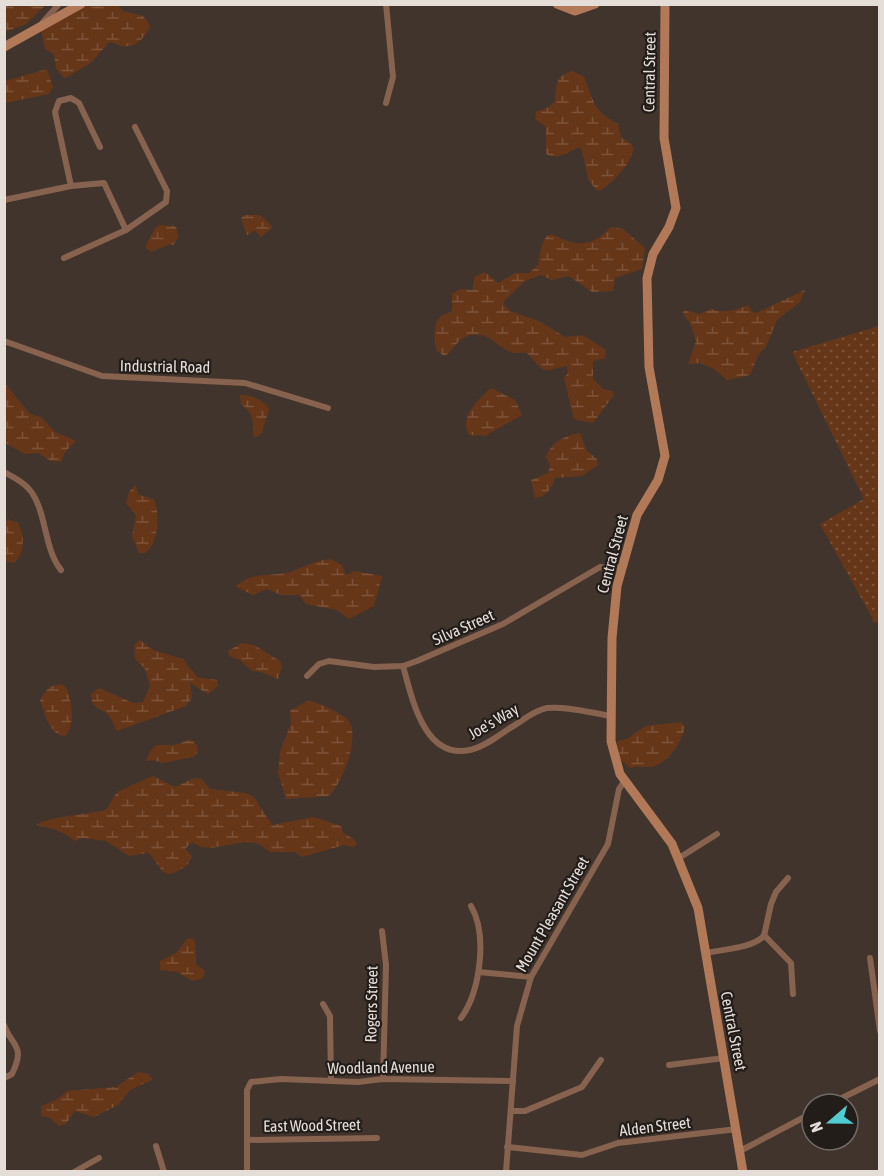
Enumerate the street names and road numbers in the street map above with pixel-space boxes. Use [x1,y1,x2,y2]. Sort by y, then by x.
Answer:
street label: Central Street [639,31,659,112]
street label: Industrial Road [120,356,210,376]
street label: Central Street [593,513,631,595]
street label: Silva Street [429,605,497,649]
street label: Joe's Way [465,699,522,743]
street label: Mount Pleasant Street [512,853,592,975]
street label: Rogers Street [361,965,382,1043]
street label: Central Street [718,990,751,1072]
street label: Woodland Avenue [327,1057,435,1077]
street label: Alden Street [618,1113,692,1139]
street label: East Wood Street [263,1115,361,1135]

